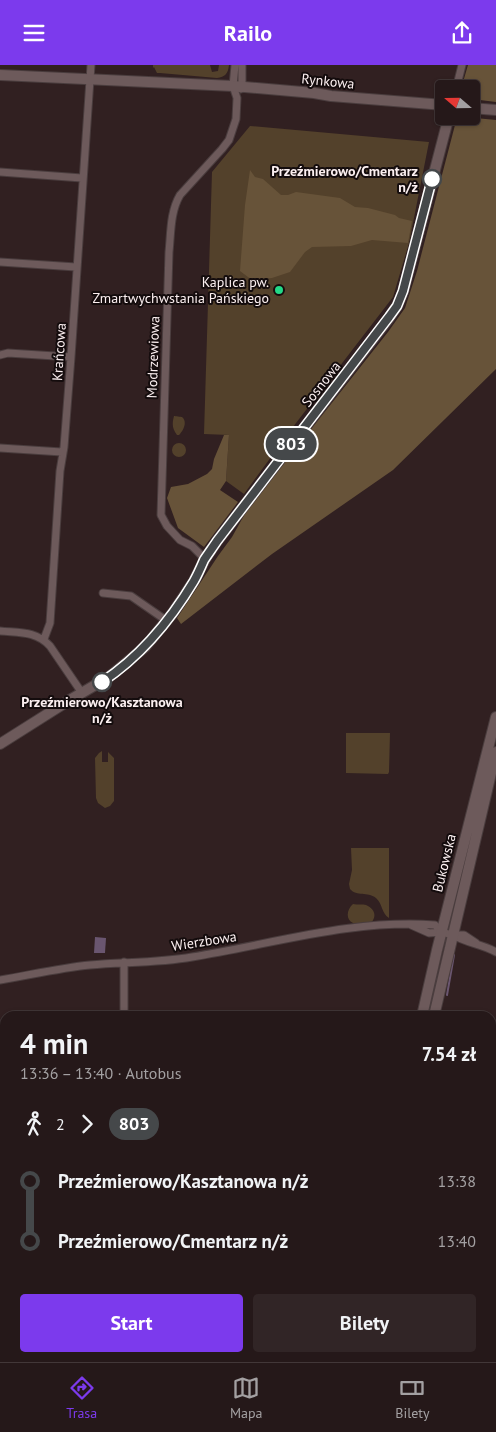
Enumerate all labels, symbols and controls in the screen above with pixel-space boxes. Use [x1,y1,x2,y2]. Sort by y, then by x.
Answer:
icon: menu [20,19,48,47]
text: Railo [224,19,272,47]
icon: share [448,19,476,47]
street label: Rynkowa [301,69,355,93]
north arrow [435,80,480,125]
map controls [435,80,480,125]
place label: Przeźmierowo/Cmentarz n/ż [271,162,418,196]
marker: Przeźmierowo/Cmentarz n/ż [422,169,442,189]
place label: Kaplica pw. Zmartwychwstania Pańskiego [92,273,269,307]
marker: Kaplica pw. Zmartwychwstania Pańskiego [273,284,285,296]
street label: Modrzewiowa [143,315,163,399]
street label: Krańcowa [48,322,70,382]
street label: Sosnowa [298,358,344,410]
line badge: 803 [262,428,320,460]
text: 803 [276,432,306,455]
marker: Przeźmierowo/Kasztanowa n/ż [92,672,112,692]
place label: Przeźmierowo/Kasztanowa n/ż [21,693,183,727]
street label: Bukowska [428,832,460,894]
street label: Wierzbowa [170,927,238,955]
text: 4 min [20,1025,88,1062]
text: 7.54 zł [422,1042,476,1066]
text: 13:36 – 13:40 · Autobus [20,1063,181,1083]
icon: walk [20,1110,48,1138]
icon: forward [73,1110,101,1138]
text: 803 [119,1112,149,1135]
text: 2 [56,1114,65,1134]
text: Przeźmierowo/Kasztanowa n/ż [58,1169,309,1193]
text: 13:38 [438,1171,476,1191]
text: Przeźmierowo/Cmentarz n/ż [58,1229,288,1253]
text: 13:40 [438,1231,476,1251]
button: Start [20,1294,243,1352]
button: Bilety [253,1294,476,1352]
tab: Trasa [66,1374,97,1422]
tab: Mapa [230,1374,262,1422]
tab: Bilety [395,1374,430,1422]

